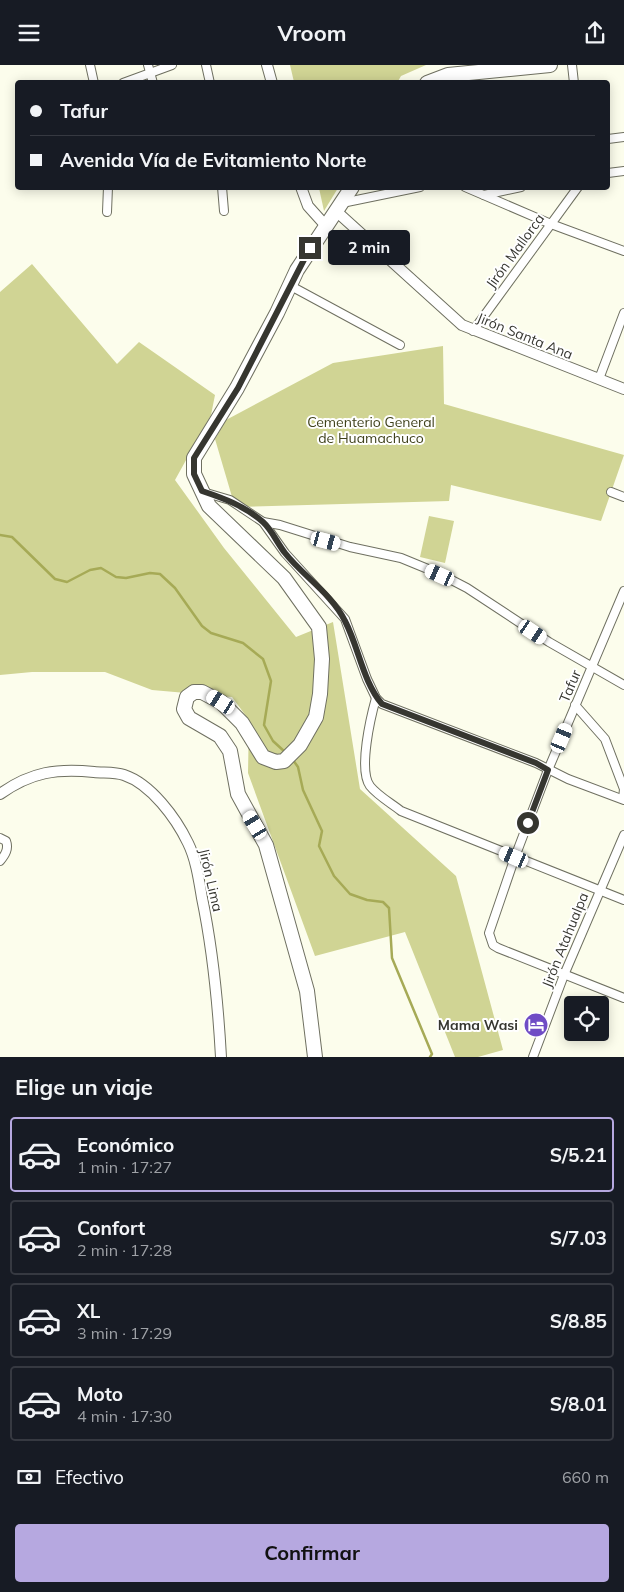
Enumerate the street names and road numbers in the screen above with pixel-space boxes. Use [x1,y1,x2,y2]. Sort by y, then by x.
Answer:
street label: Jirón Mallorca [482,210,548,292]
street label: Jirón Santa Ana [474,309,576,363]
street label: Tafur [555,666,585,705]
street label: Jirón Lima [195,847,227,913]
street label: Jirón Atahualpa [538,890,592,990]

